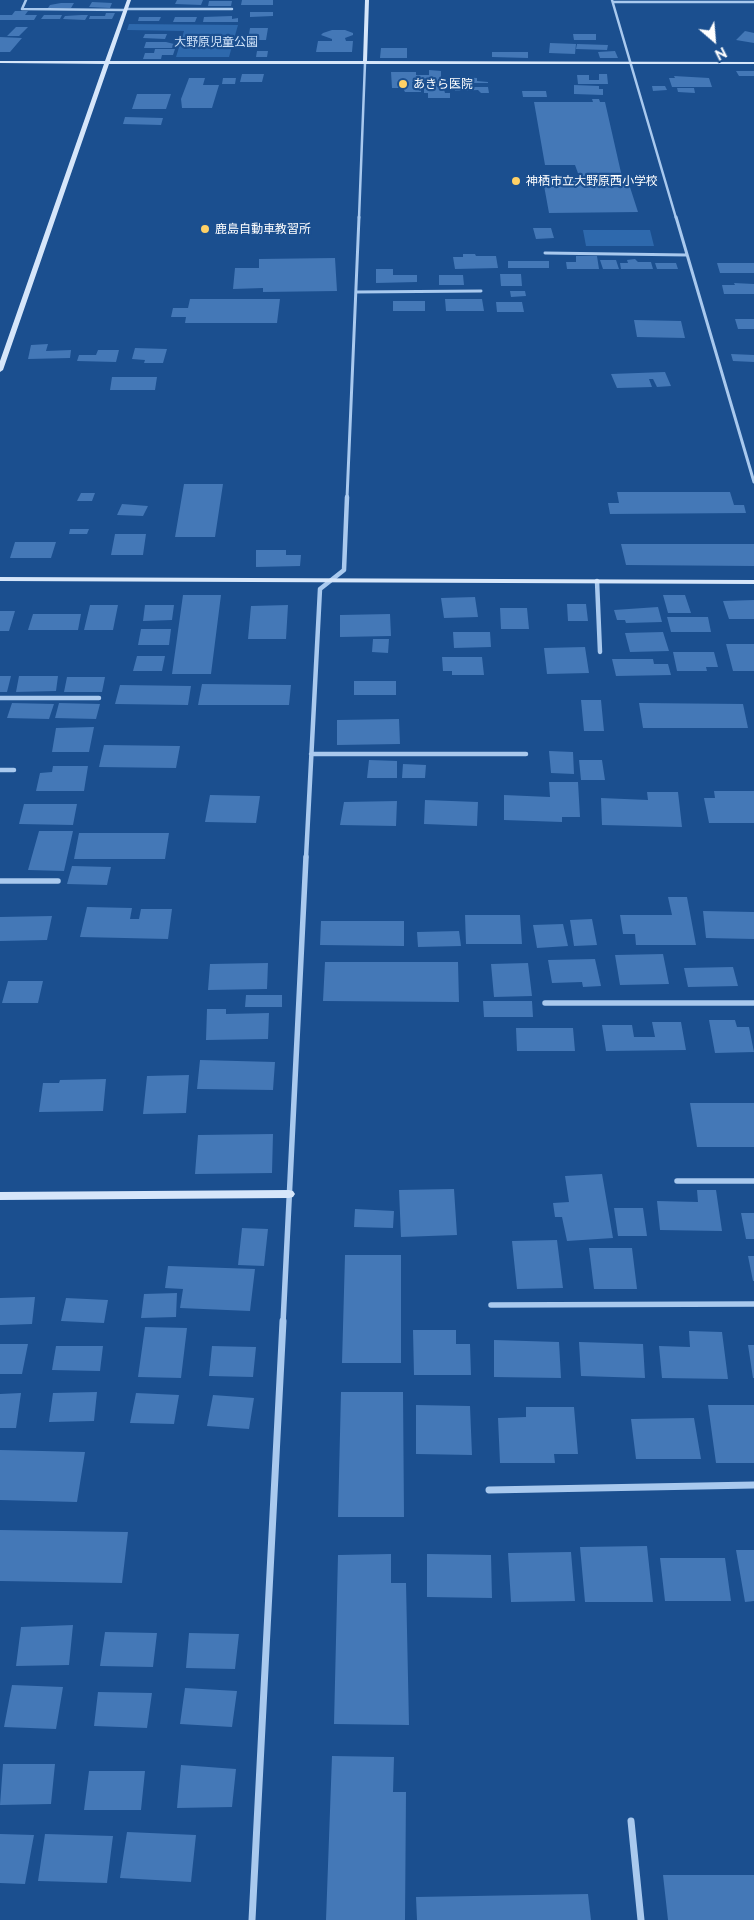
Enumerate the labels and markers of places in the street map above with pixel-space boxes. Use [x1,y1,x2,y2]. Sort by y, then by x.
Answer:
place label: あきら医院 [413,77,473,91]
marker: あきら医院 [397,78,409,90]
place label: 神栖市立大野原西小学校 [526,174,658,188]
marker: 神栖市立大野原西小学校 [510,175,522,187]
place label: 鹿島自動車教習所 [215,222,311,236]
marker: 鹿島自動車教習所 [199,223,211,235]

